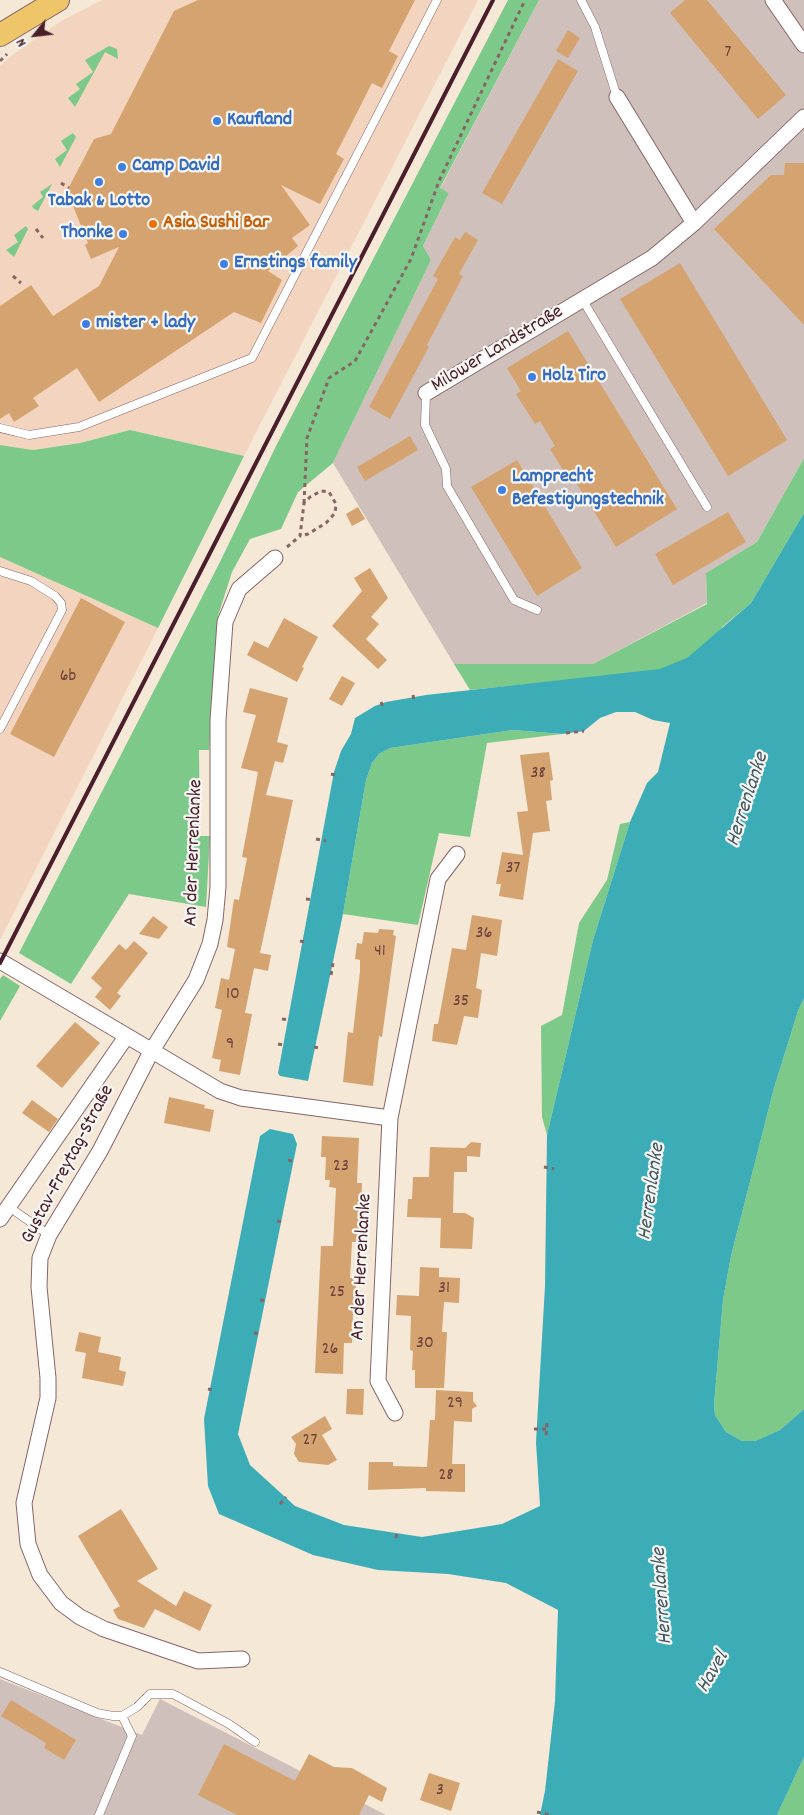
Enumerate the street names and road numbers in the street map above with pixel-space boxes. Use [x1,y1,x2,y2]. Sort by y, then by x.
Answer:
street label: Milower Landstraße [428,301,568,399]
street label: An der Herrenlanke [180,779,210,927]
street label: Gustav-Freytag-Straße [17,1082,121,1248]
street label: An der Herrenlanke [347,1193,379,1341]

